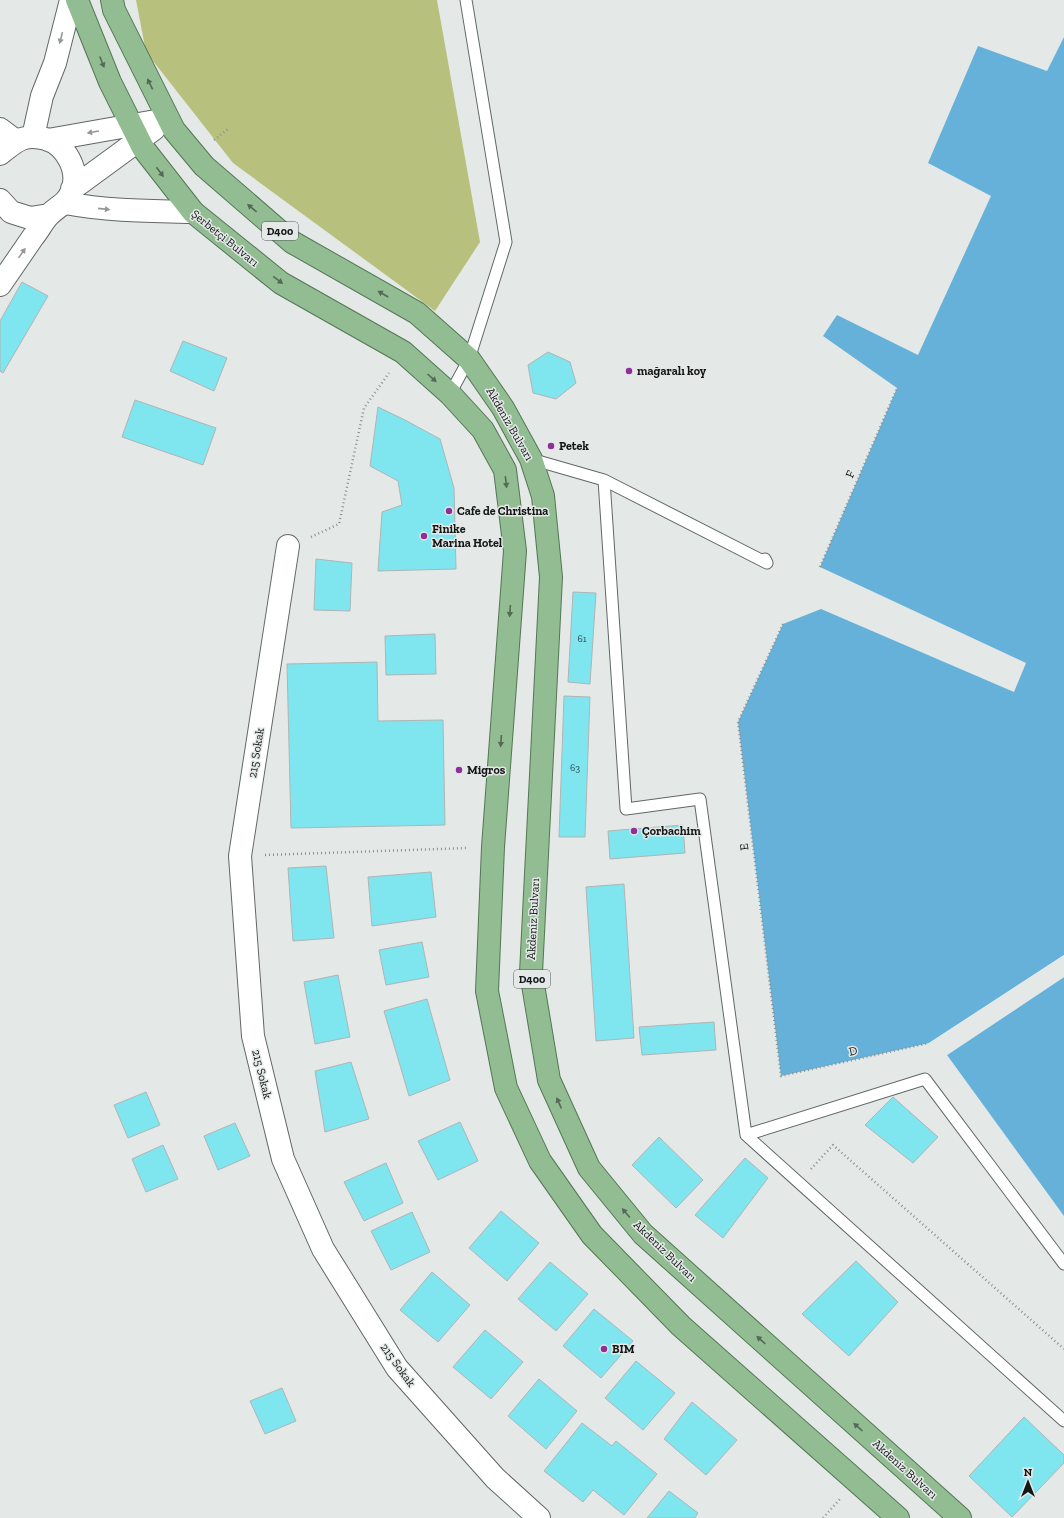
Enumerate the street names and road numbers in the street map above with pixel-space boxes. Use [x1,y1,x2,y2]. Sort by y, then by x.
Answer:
street label: Şerbetçi Bulvarı [189,207,262,270]
road number: D400 [262,222,298,240]
street label: Akdeniz Bulvarı [483,385,537,464]
street label: F [842,468,858,480]
street label: 215 Sokak [245,726,267,779]
street label: E [737,843,751,851]
street label: Akdeniz Bulvarı [524,877,542,960]
road number: D400 [514,970,550,988]
street label: D [847,1043,859,1059]
street label: 215 Sokak [249,1048,275,1101]
street label: Akdeniz Bulvarı [631,1218,700,1285]
street label: 215 Sokak [377,1340,419,1390]
street label: Akdeniz Bulvarı [870,1436,941,1502]

